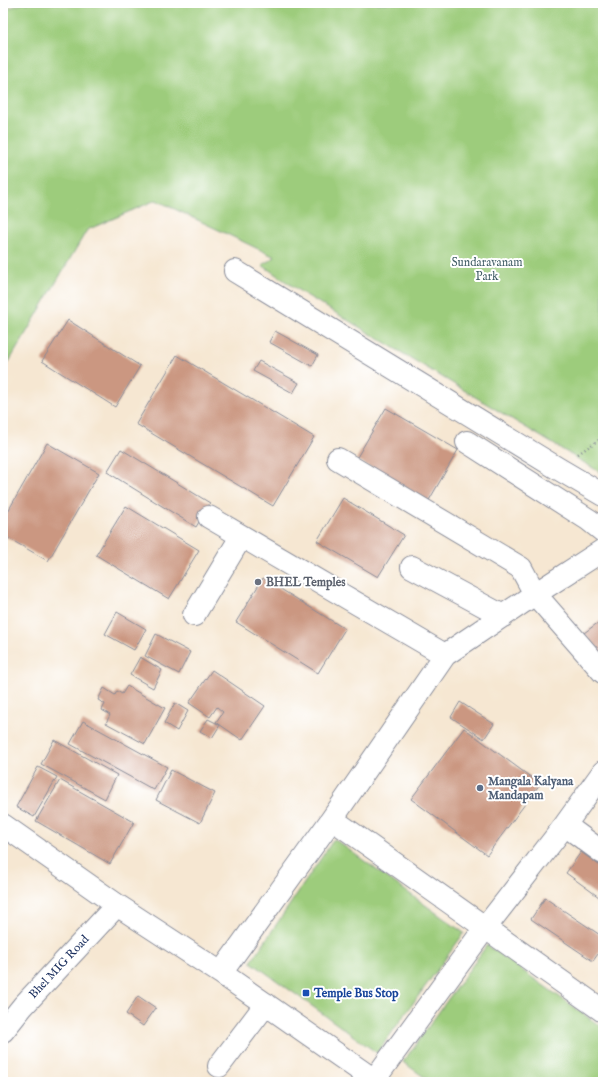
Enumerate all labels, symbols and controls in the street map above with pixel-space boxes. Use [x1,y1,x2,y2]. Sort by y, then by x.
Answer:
park label: Sundaravanam Park [451,255,523,284]
place label: BHEL Temples [266,575,346,591]
marker: BHEL Temples [253,577,263,587]
place label: Mangala Kalyana Mandapam [488,774,574,804]
marker: Mangala Kalyana Mandapam [475,783,485,793]
street label: Bhel MIG Road [26,932,93,1002]
place label: Temple Bus Stop [313,986,399,1002]
marker: Temple Bus Stop [301,988,311,998]

